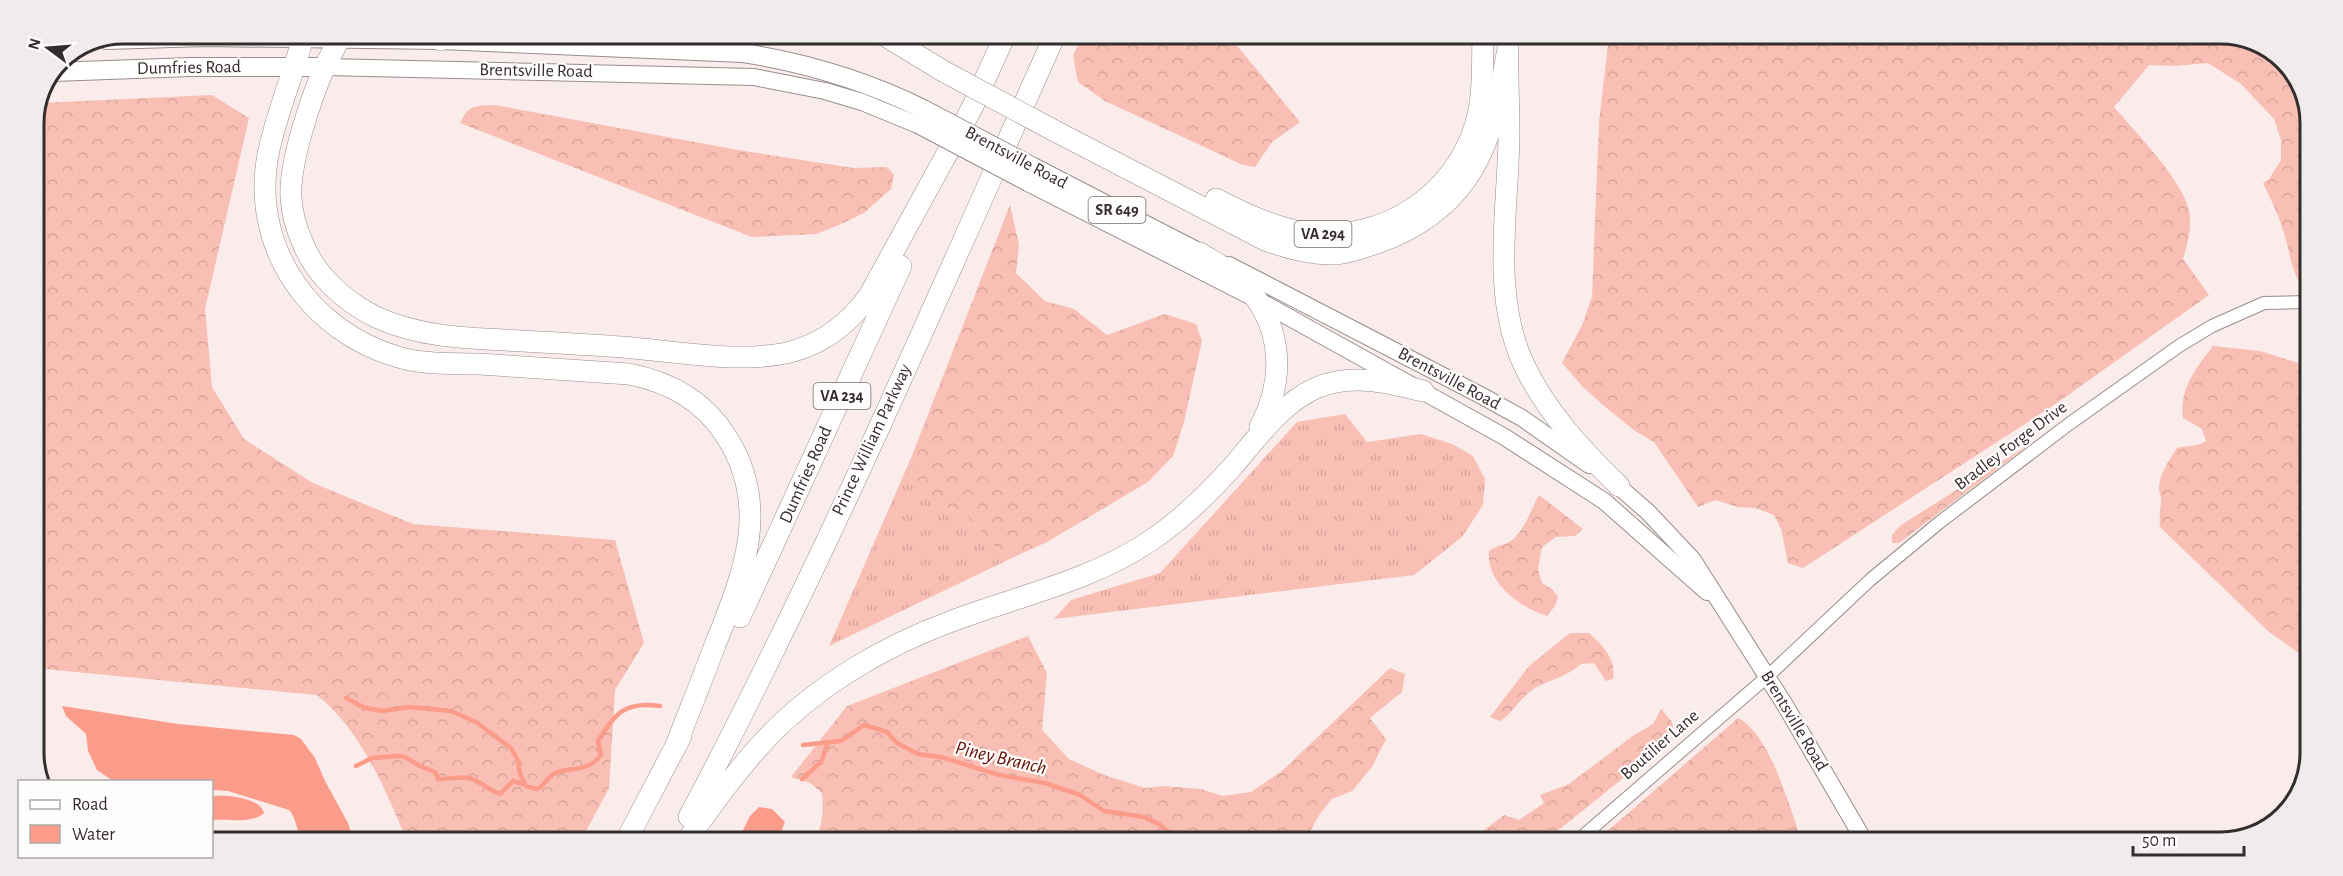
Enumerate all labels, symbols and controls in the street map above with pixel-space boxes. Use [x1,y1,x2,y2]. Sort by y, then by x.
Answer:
north arrow [18,18,78,78]
text: N [25,37,44,52]
street label: Dumfries Road [137,58,241,78]
street label: Brentsville Road [479,61,593,81]
street label: Brentsville Road [962,123,1070,193]
road number: SR 649 [1088,197,1146,223]
road number: VA 294 [1294,221,1352,247]
street label: Brentsville Road [1395,344,1503,414]
street label: Prince William Parkway [829,361,915,518]
road number: VA 234 [814,383,870,409]
street label: Bradley Forge Drive [1952,398,2070,494]
street label: Dumfries Road [777,424,835,526]
street label: Brentsville Road [1757,668,1831,774]
street label: Boutilier Lane [1618,706,1702,784]
water label: Piney Branch [953,738,1049,778]
legend [18,780,213,858]
text: Road [72,796,108,814]
scale bar [2133,819,2244,857]
text: Water [72,826,115,844]
text: 50 m [2142,832,2176,850]

